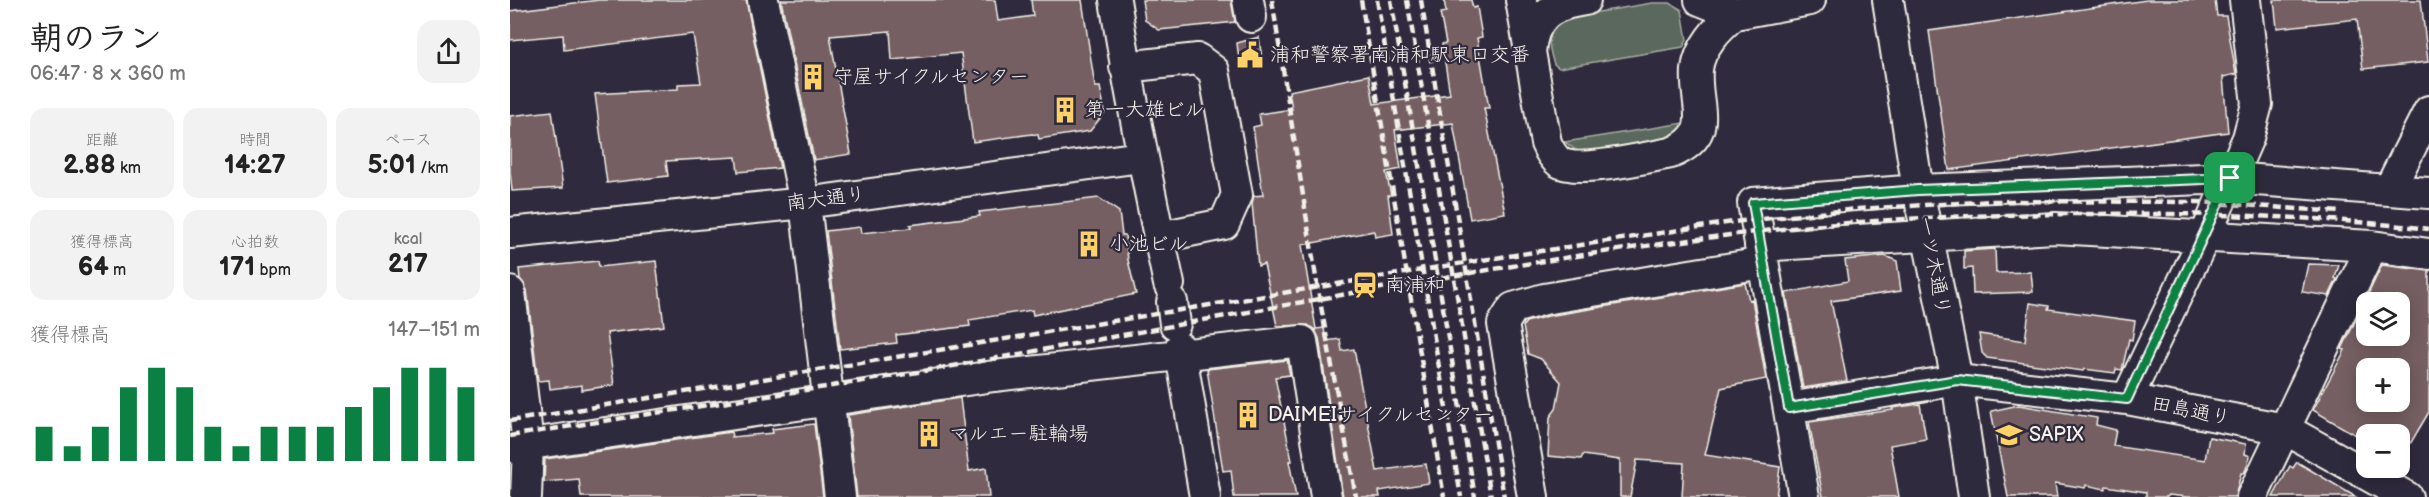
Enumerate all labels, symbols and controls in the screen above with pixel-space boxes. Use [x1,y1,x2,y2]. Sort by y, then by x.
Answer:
text: 朝のラン [30,19,162,59]
button: share [417,20,480,83]
public building icon: 浦和警察署南浦和駅東口交番 [1235,40,1265,70]
place label: 浦和警察署南浦和駅東口交番 [1270,43,1530,67]
text: 06:47 · 8 × 360 m [30,62,186,86]
building icon: 守屋サイクルセンター [798,62,828,92]
place label: 守屋サイクルセンター [833,65,1029,89]
building icon: 第一大雄ビル [1050,95,1080,125]
place label: 第一大雄ビル [1085,98,1205,122]
text: 距離 [86,131,118,150]
text: 時間 [239,131,271,150]
text: ペース [384,131,432,150]
text: 2.88 [63,150,116,181]
text: 14:27 [224,150,286,181]
text: 5:01 [367,150,416,181]
pin [2204,152,2255,203]
text: km [116,159,141,178]
text: /km [416,159,449,178]
icon: arrive [2213,161,2246,194]
street label: 南大通り [785,182,867,216]
street label: 一ツ木通り [1913,215,1955,317]
building icon: 小池ビル [1074,229,1104,259]
text: kcal [394,230,422,249]
place label: 小池ビル [1109,232,1189,256]
text: 獲得標高 [70,233,134,252]
text: 心拍数 [231,233,279,252]
text: 217 [388,249,428,280]
text: 64 [78,252,109,283]
text: 171 [219,252,255,283]
text: m [109,261,126,280]
text: bpm [255,261,291,280]
station icon: 南浦和 [1350,270,1380,300]
place label: 南浦和 [1385,273,1445,297]
map controls [2356,292,2410,478]
button: layers [2356,292,2410,346]
text: 147–151 m [388,318,480,342]
text: 獲得標高 [30,323,110,347]
button: + [2356,358,2410,412]
street label: 田島通り [2149,392,2233,430]
building icon: DAIMEIサイクルセンター [1233,400,1263,430]
place label: DAIMEIサイクルセンター [1268,403,1493,427]
building icon: マルエー駐輪場 [914,419,944,449]
school or university icon: SAPIX [1994,420,2024,450]
place label: マルエー駐輪場 [949,422,1089,446]
place label: SAPIX [2029,423,2084,447]
button: − [2356,424,2410,478]

